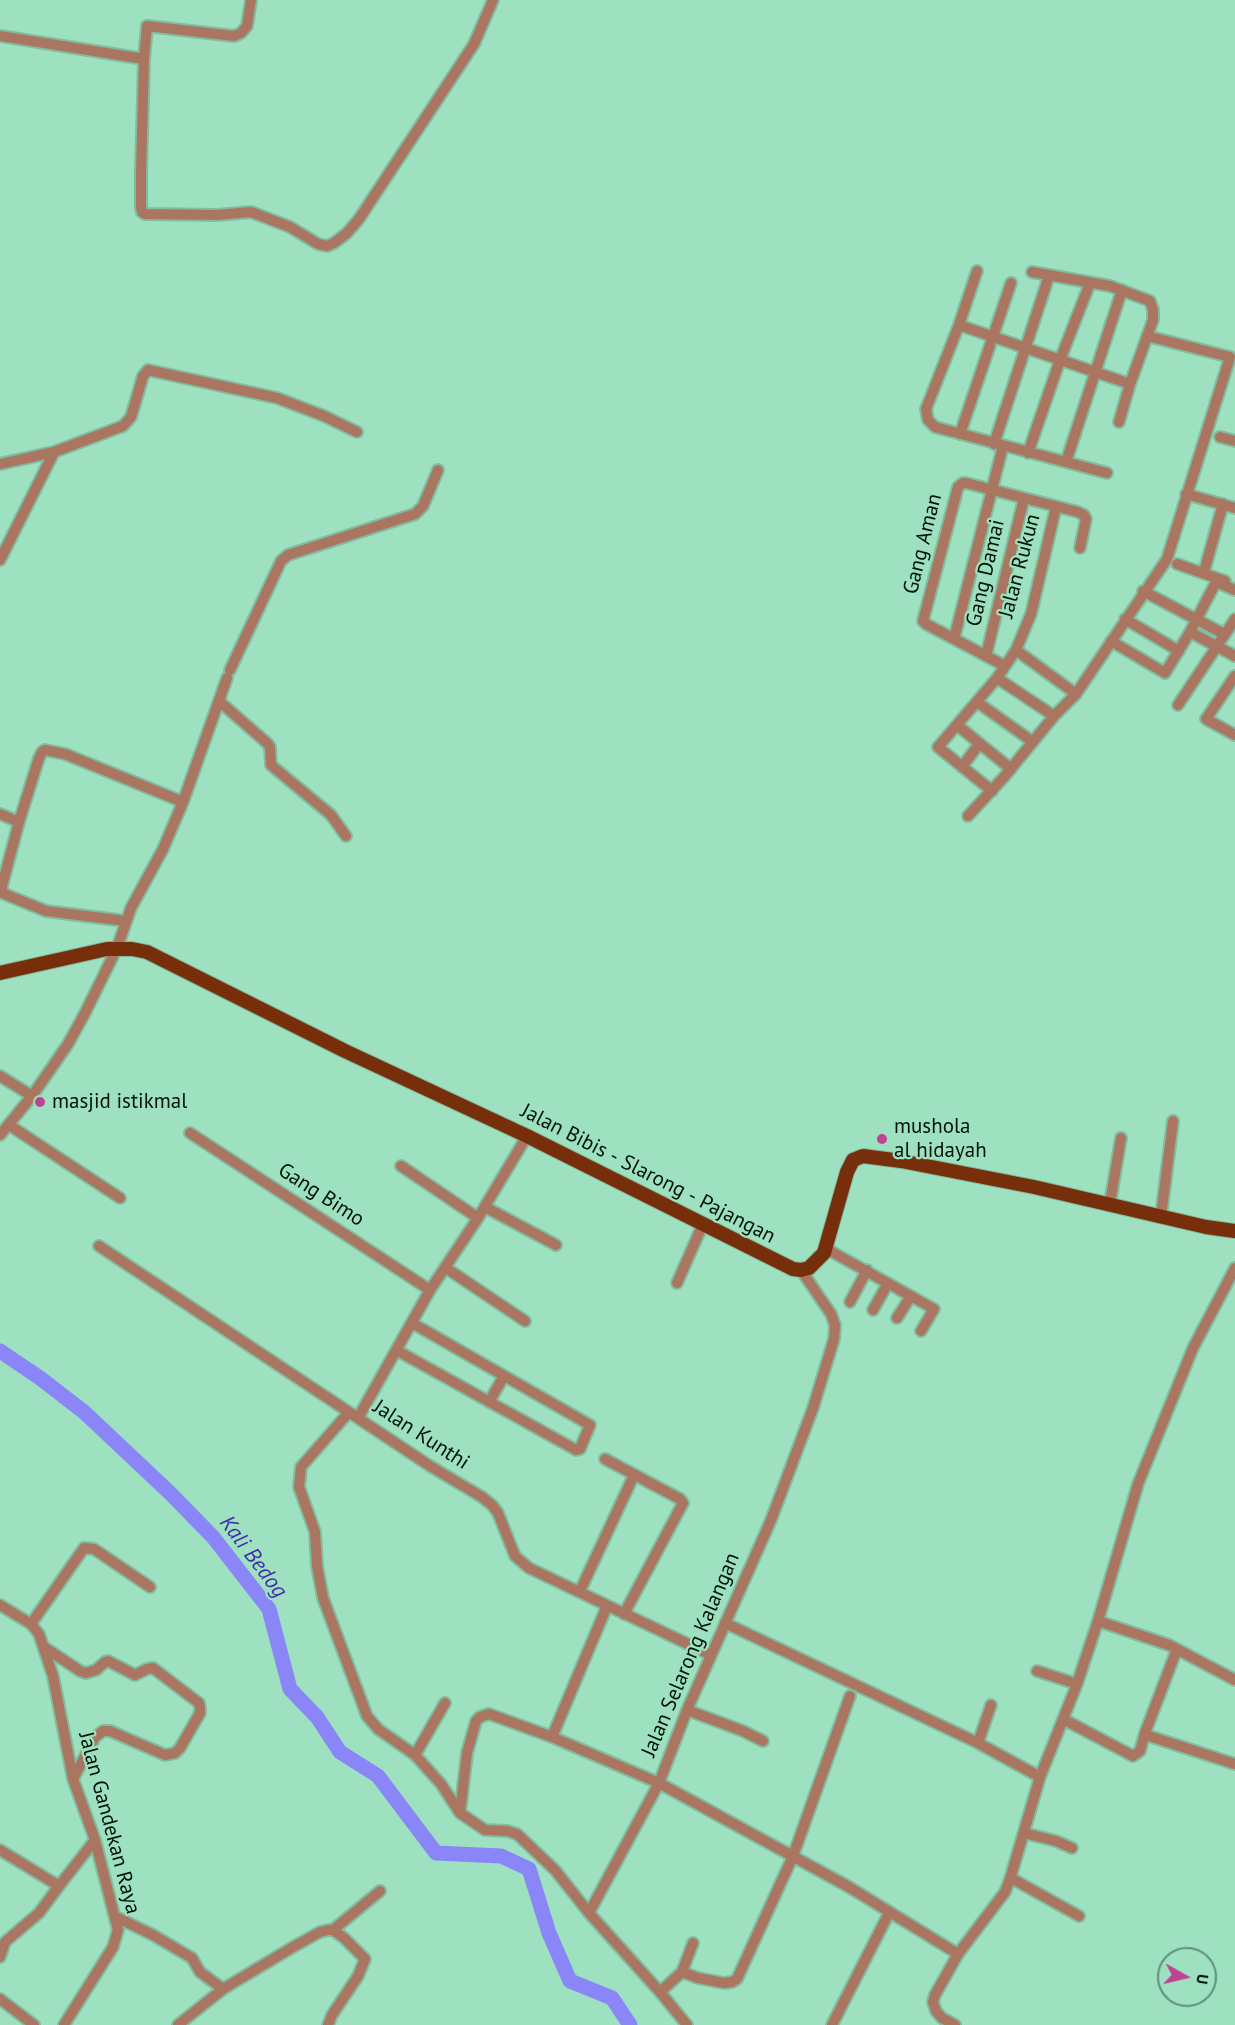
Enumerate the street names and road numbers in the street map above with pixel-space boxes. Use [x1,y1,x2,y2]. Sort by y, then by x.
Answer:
street label: Gang Aman [898,491,948,597]
street label: Jalan Rukun [994,511,1046,621]
street label: Gang Damai [961,517,1011,629]
street label: Jalan Bibis - Slarong - Pajangan [516,1099,780,1249]
street label: Gang Bimo [273,1158,369,1232]
street label: Jalan Kunthi [368,1395,474,1475]
street label: Jalan Selarong Kalangan [637,1549,745,1761]
street label: Jalan Gandekan Raya [73,1729,145,1917]

